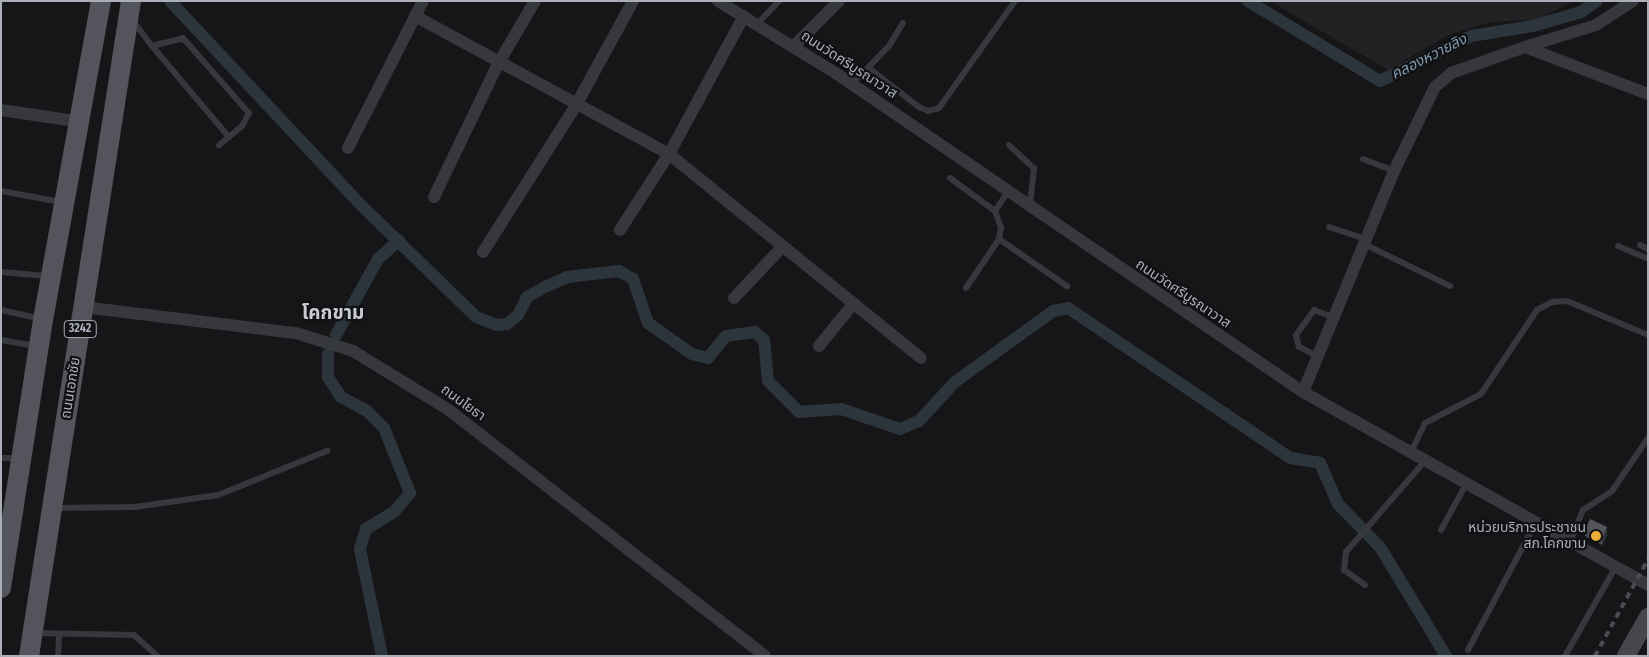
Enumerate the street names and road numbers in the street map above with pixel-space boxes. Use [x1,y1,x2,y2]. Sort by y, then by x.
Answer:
street label: ถนนวัดศรีบูรณาวาส [798,28,900,102]
street label: ถนนวัดศรีบูรณาวาส [1132,256,1234,332]
road number: 3242 [64,320,96,338]
street label: ถนนเอกชัย [58,356,84,420]
street label: ถนนโยธา [437,381,489,425]

